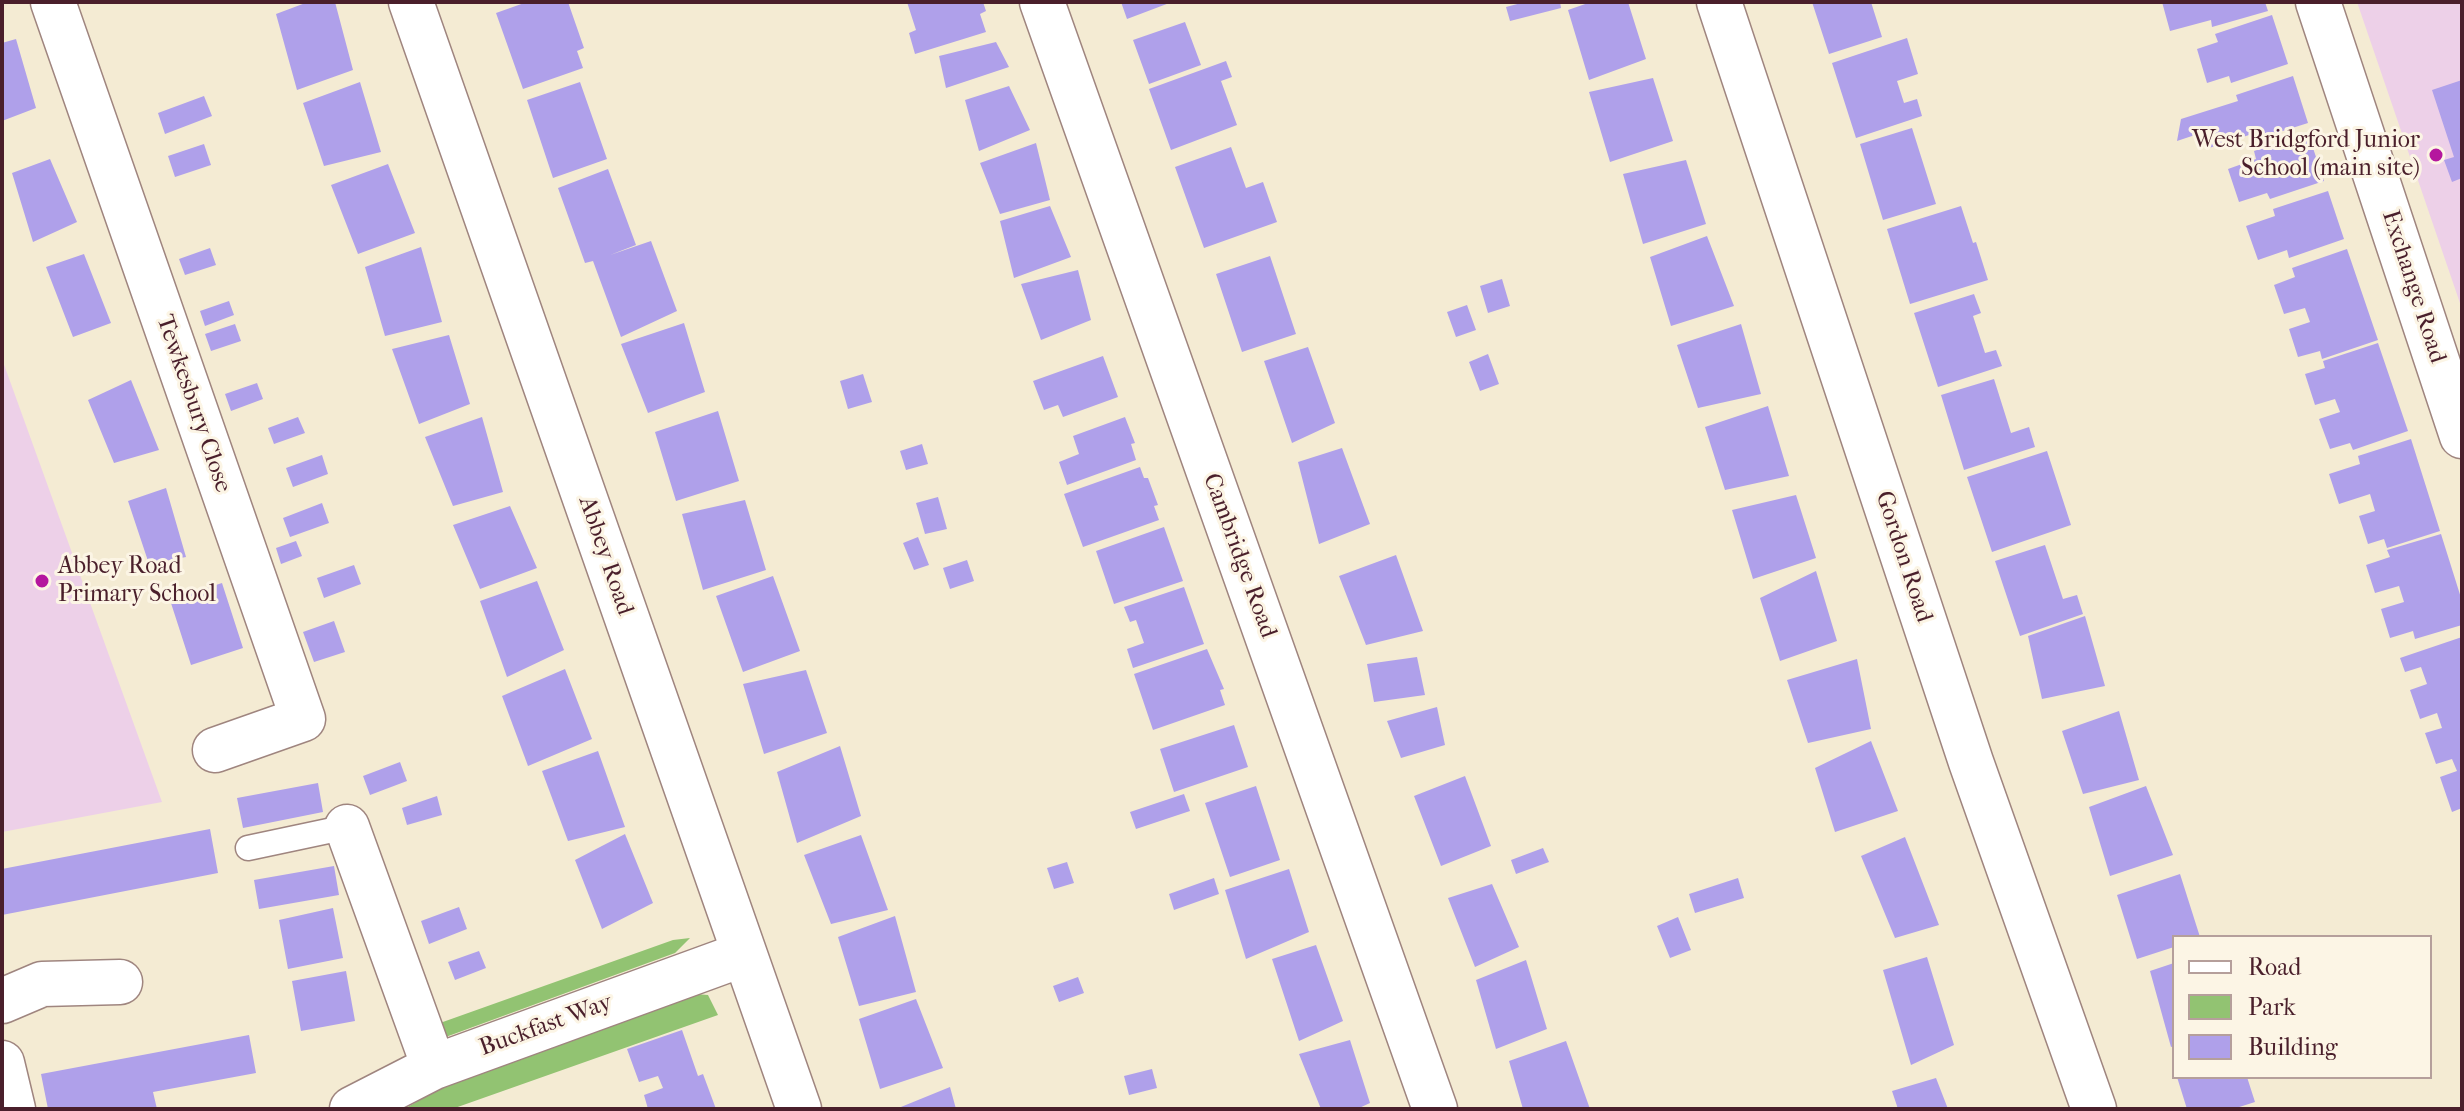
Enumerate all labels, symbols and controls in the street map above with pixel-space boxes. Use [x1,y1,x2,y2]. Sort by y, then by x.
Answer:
place label: West Bridgford Junior School (main site) [2192,127,2420,183]
marker: West Bridgford Junior School (main site) [2427,146,2445,164]
street label: Exchange Road [2375,207,2451,367]
street label: Tewkesbury Close [149,312,237,496]
street label: Cambridge Road [1196,470,1282,642]
street label: Gordon Road [1868,488,1938,626]
street label: Abbey Road [571,493,639,619]
place label: Abbey Road Primary School [58,553,216,609]
marker: Abbey Road Primary School [33,572,51,590]
legend [2172,935,2432,1079]
text: Road [2248,953,2301,981]
street label: Buckfast Way [476,989,616,1063]
text: Park [2248,993,2296,1021]
text: Building [2248,1033,2338,1061]

